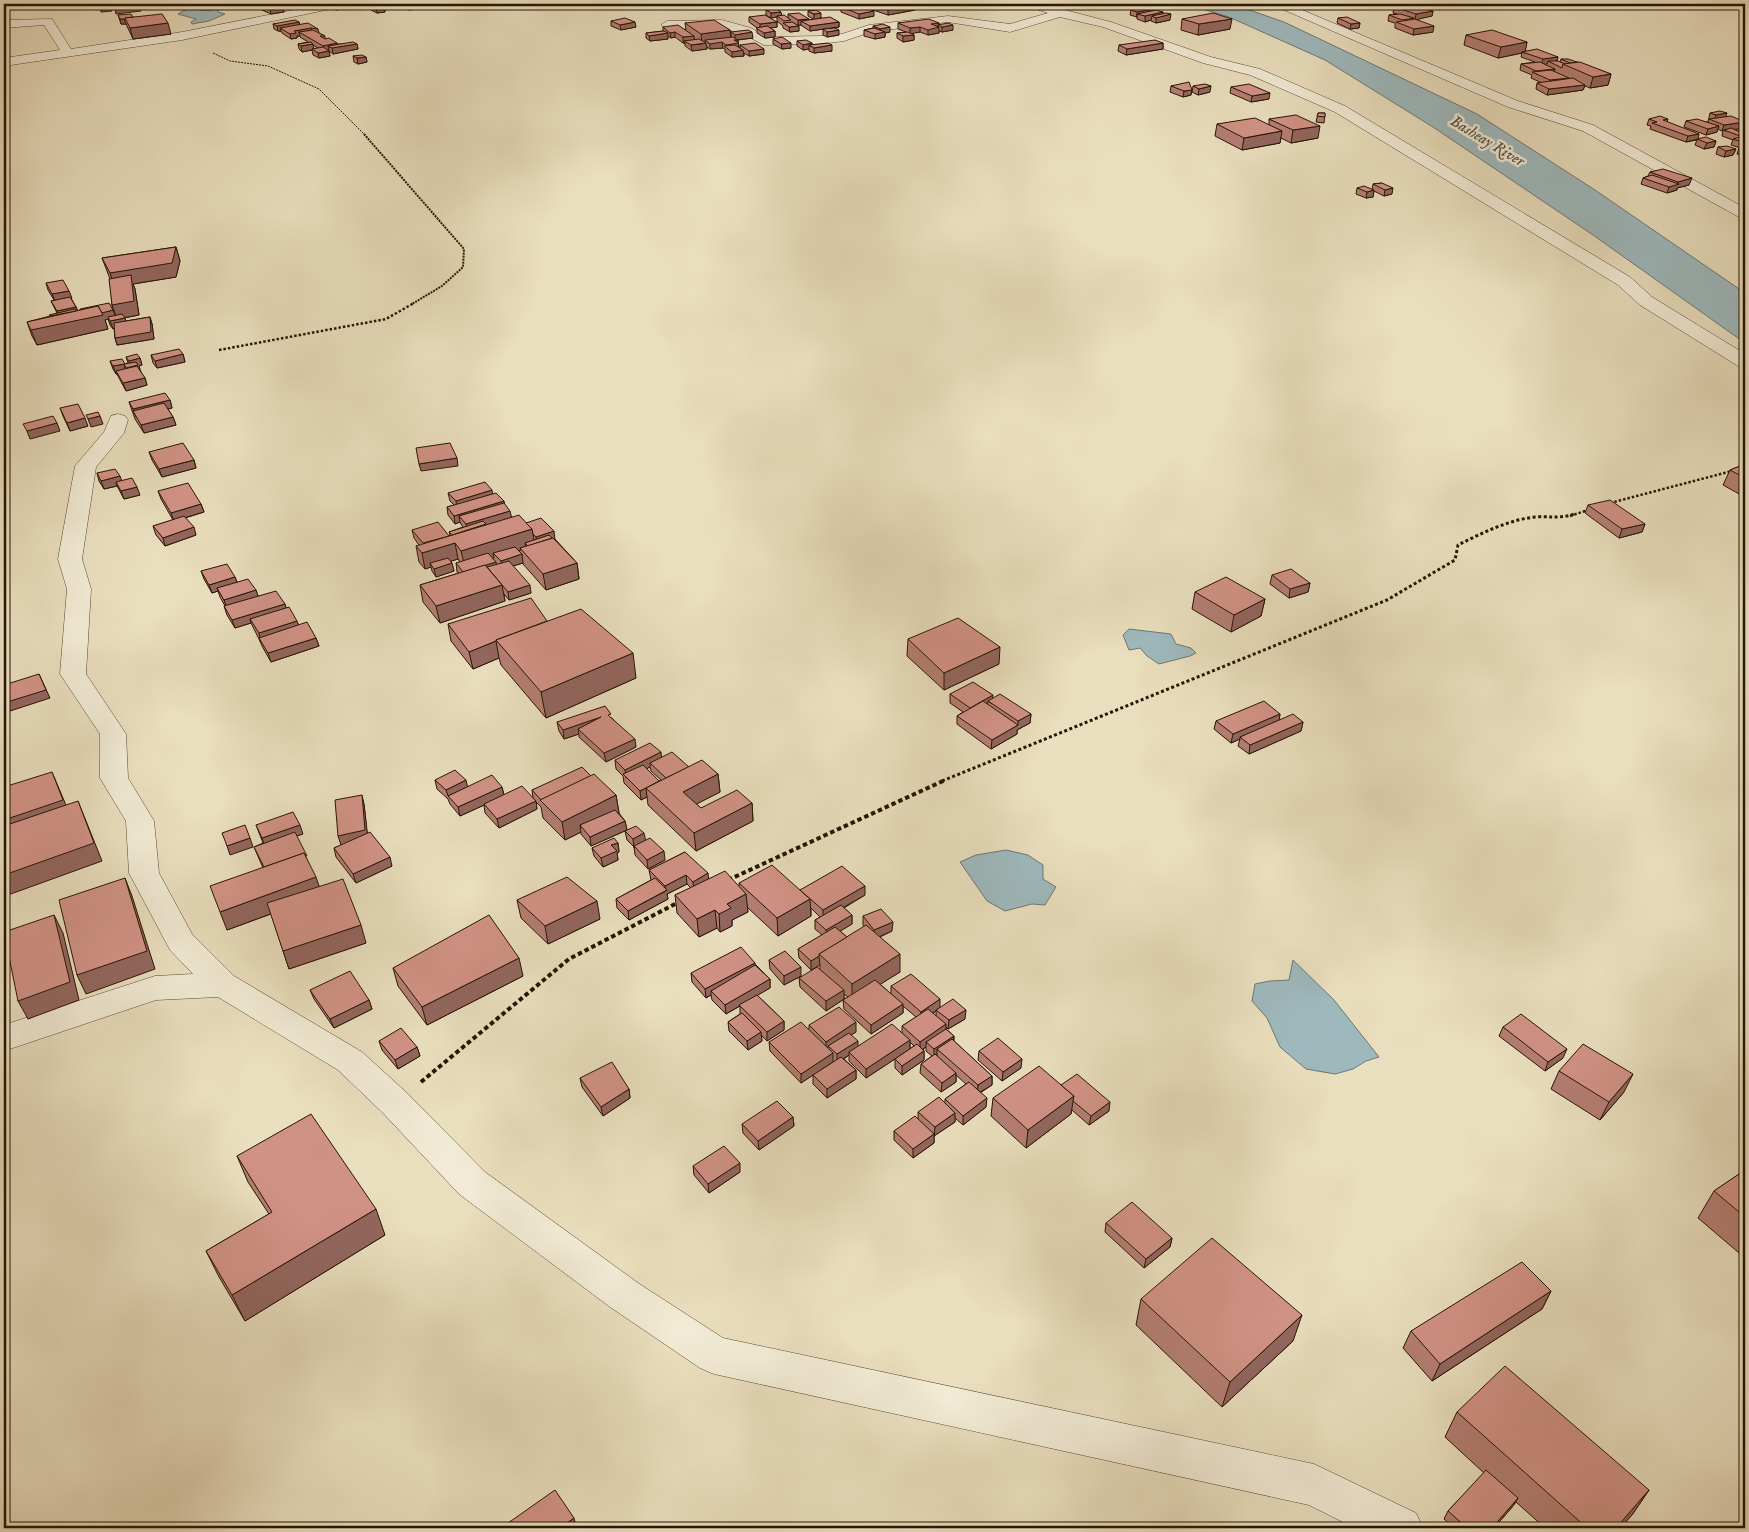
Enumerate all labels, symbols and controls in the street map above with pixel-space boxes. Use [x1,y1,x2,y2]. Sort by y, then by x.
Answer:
water label: Basheay River [1446,112,1529,173]

